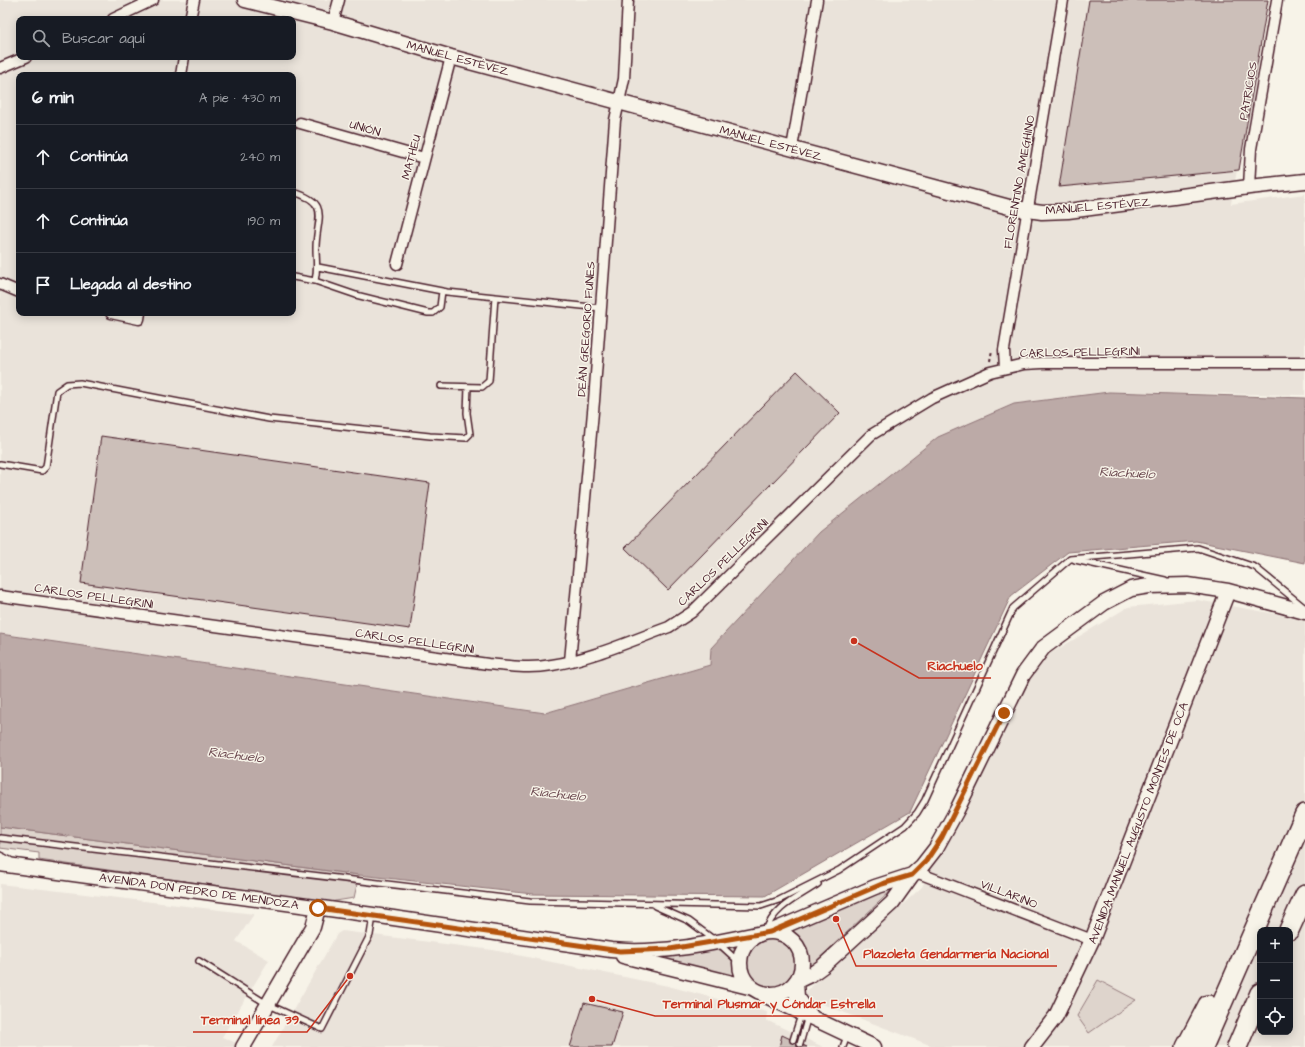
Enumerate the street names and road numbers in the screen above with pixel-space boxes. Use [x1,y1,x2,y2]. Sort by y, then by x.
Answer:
street label: MANUEL ESTÉVEZ [405,37,512,81]
street label: PATRICIOS [1235,60,1262,122]
street label: FLORENTINO AMEGHINO [999,114,1040,250]
street label: UNIÓN [347,116,383,141]
street label: MANUEL ESTÉVEZ [718,122,825,166]
street label: MATHEU [397,132,426,182]
street label: MANUEL ESTÉVEZ [1045,193,1152,220]
street label: DEÁN GREGORIO FUNES [573,260,600,397]
street label: CARLOS PELLEGRINI [1020,343,1140,362]
street label: CARLOS PELLEGRINI [674,514,773,610]
street label: CARLOS PELLEGRINI [33,580,155,613]
street label: CARLOS PELLEGRINI [354,625,476,658]
street label: AVENIDA MANUEL AUGUSTO MONTES DE OCA [1084,699,1193,947]
street label: AVENIDA DON PEDRO DE MENDOZA [98,869,300,914]
street label: VILLARINO [978,876,1040,913]

